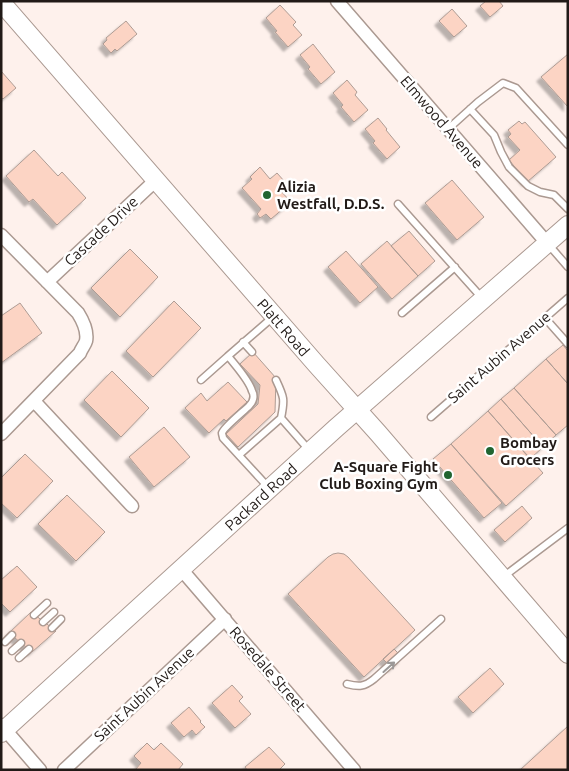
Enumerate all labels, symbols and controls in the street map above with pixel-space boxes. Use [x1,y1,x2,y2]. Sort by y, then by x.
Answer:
street label: Elmwood Avenue [397,72,487,172]
place label: Alizia Westfall, D.D.S. [277,178,385,212]
marker: Alizia Westfall, D.D.S. [261,189,273,201]
street label: Cascade Drive [61,193,141,269]
street label: Platt Road [254,295,313,359]
street label: Saint Aubin Avenue [444,308,554,406]
place label: Bombay Grocers [500,434,557,468]
marker: Bombay Grocers [484,445,496,457]
place label: A-Square Fight Club Boxing Gym [319,458,439,492]
street label: Packard Road [221,460,300,534]
marker: A-Square Fight Club Boxing Gym [442,469,454,481]
street label: Rosedale Street [227,623,310,715]
street label: Saint Aubin Avenue [91,643,197,745]
one-way arrow [382,661,395,673]

